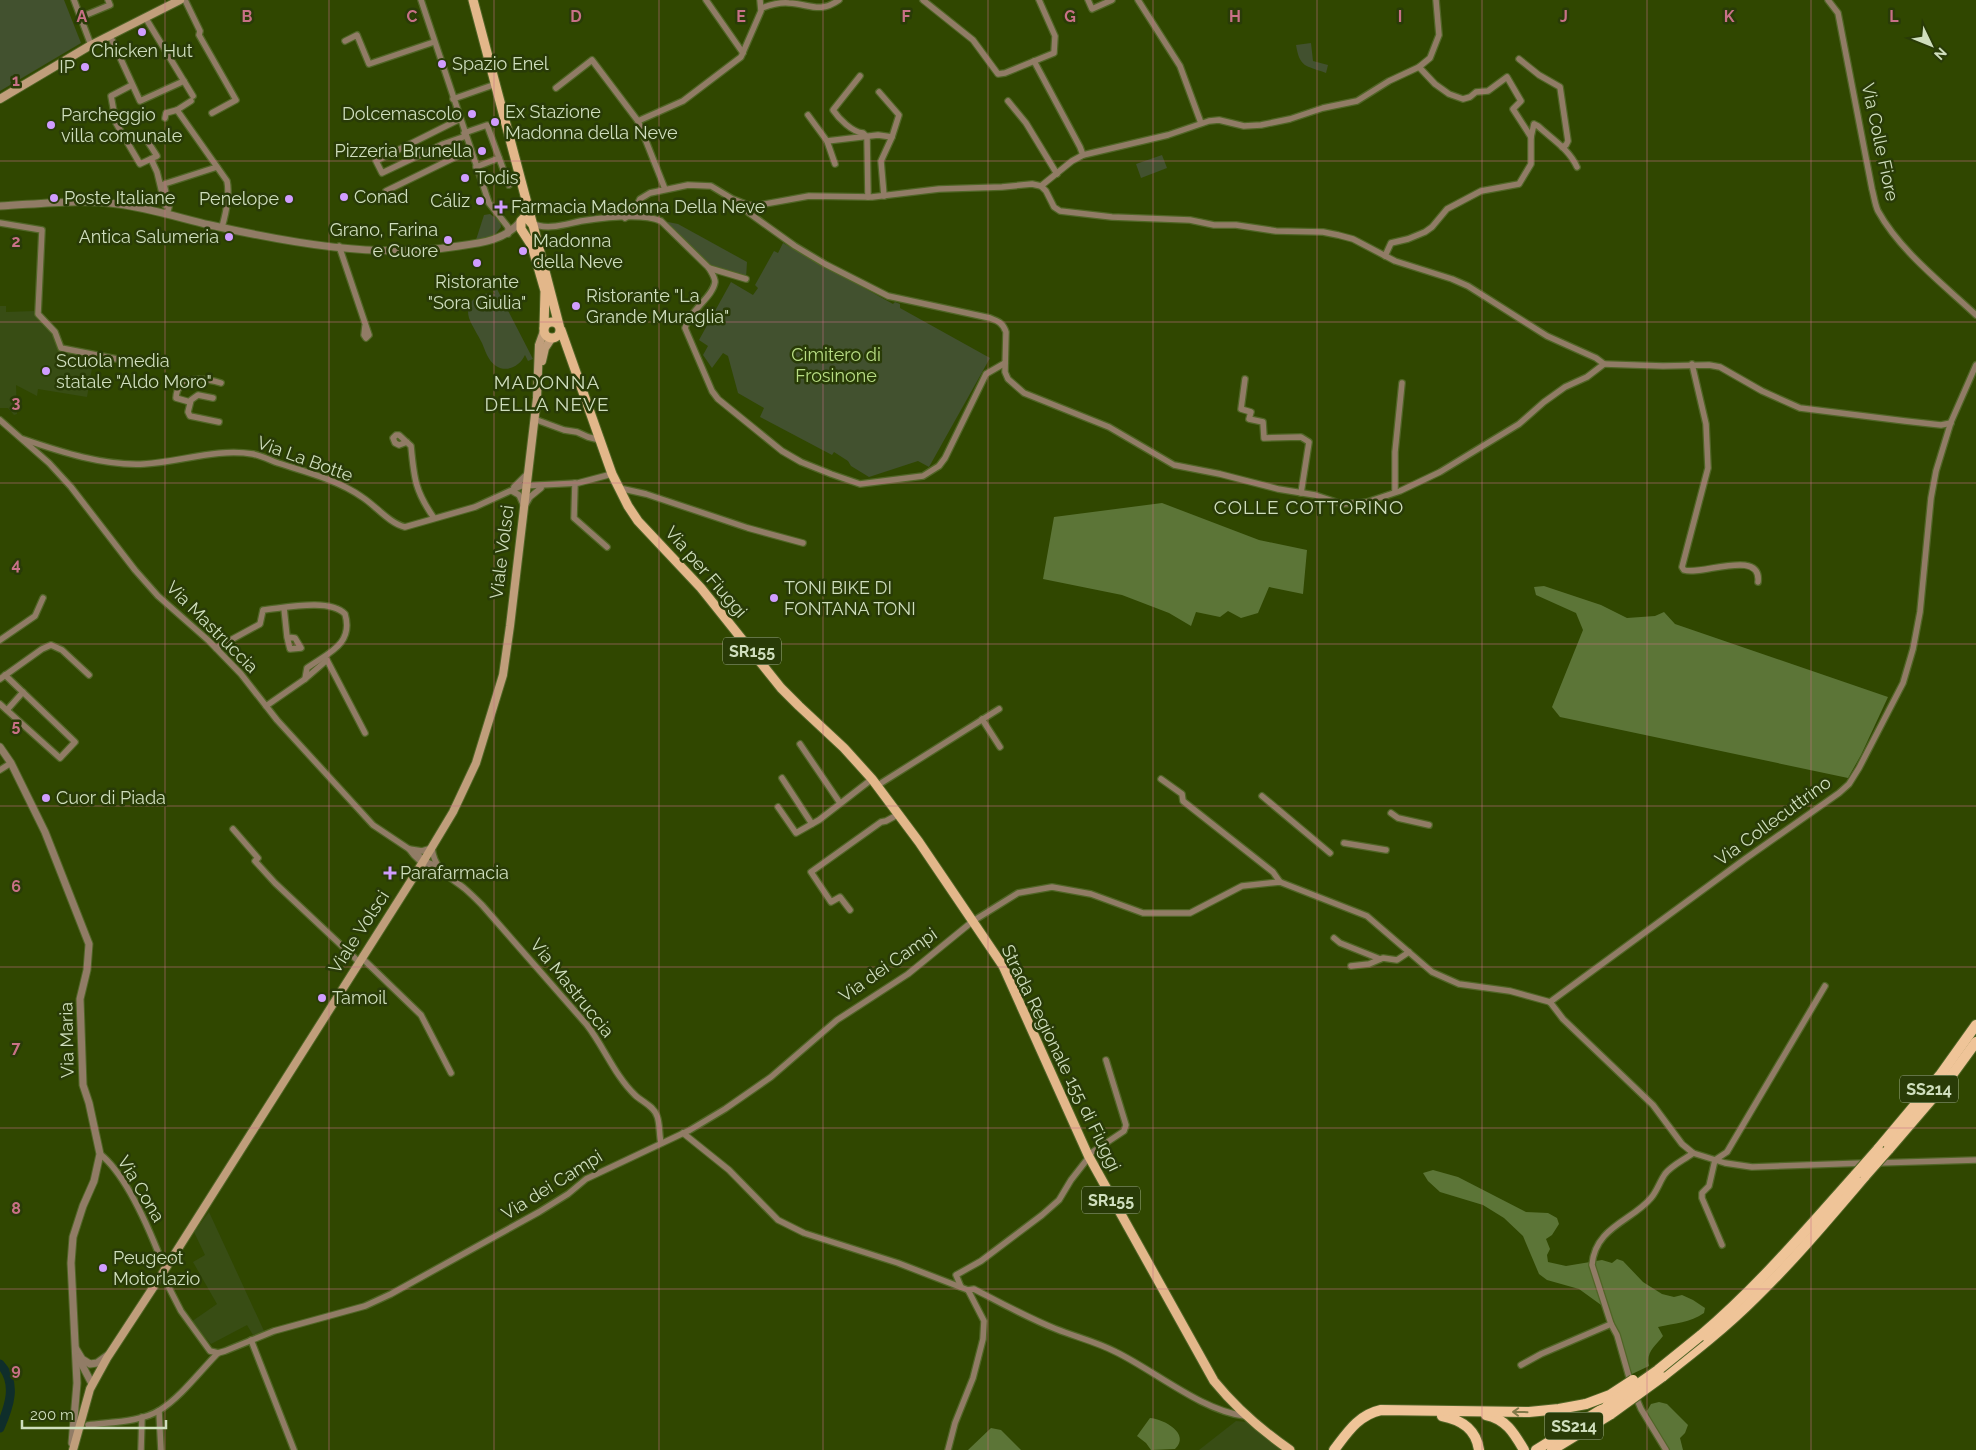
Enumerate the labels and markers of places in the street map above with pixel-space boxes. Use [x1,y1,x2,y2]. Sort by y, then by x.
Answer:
marker: Chicken Hut [136,26,148,38]
place label: Chicken Hut [91,40,193,61]
place label: Spazio Enel [452,53,549,74]
place label: IP [59,56,75,77]
marker: Spazio Enel [436,58,448,70]
marker: IP [79,61,91,73]
place label: Ex Stazione Madonna della Neve [505,101,678,143]
place label: Dolcemascolo [342,103,462,124]
place label: Parcheggio villa comunale [61,104,183,146]
marker: Dolcemascolo [466,108,478,120]
marker: Ex Stazione Madonna della Neve [489,116,501,128]
marker: Parcheggio villa comunale [45,119,57,131]
place label: Pizzeria Brunella [335,140,472,161]
marker: Pizzeria Brunella [476,145,488,157]
place label: Todis [475,167,519,188]
marker: Todis [459,172,471,184]
place label: Conad [354,186,409,207]
place label: Poste Italiane [64,187,176,208]
place label: Penelope [199,188,279,209]
place label: Cáliz [430,190,470,211]
marker: Conad [338,191,350,203]
marker: Poste Italiane [48,192,60,204]
marker: Penelope [283,193,295,205]
marker: Cáliz [474,195,486,207]
place label: Farmacia Madonna Della Neve [511,196,766,217]
marker: Farmacia Madonna Della Neve [495,201,507,213]
place label: Grano, Farina e Cuore [330,219,438,261]
place label: Antica Salumeria [79,226,219,247]
place label: Madonna della Neve [533,230,623,272]
marker: Antica Salumeria [223,231,235,243]
marker: Grano, Farina e Cuore [442,234,454,246]
marker: Madonna della Neve [517,245,529,257]
marker: Ristorante "Sora Giulia" [471,257,483,269]
place label: Ristorante "Sora Giulia" [428,271,526,313]
place label: Ristorante "La Grande Muraglia" [586,285,729,327]
marker: Ristorante "La Grande Muraglia" [570,300,582,312]
place label: Scuola media statale "Aldo Moro" [56,350,212,392]
marker: Scuola media statale "Aldo Moro" [40,365,52,377]
place label: TONI BIKE DI FONTANA TONI [784,577,916,619]
marker: TONI BIKE DI FONTANA TONI [768,592,780,604]
place label: Cuor di Piada [56,787,166,808]
marker: Cuor di Piada [40,792,52,804]
place label: Parafarmacia [400,862,509,883]
marker: Parafarmacia [384,867,396,879]
place label: Tamoil [332,987,387,1008]
marker: Tamoil [316,992,328,1004]
place label: Peugeot Motorlazio [113,1247,201,1289]
marker: Peugeot Motorlazio [97,1262,109,1274]

